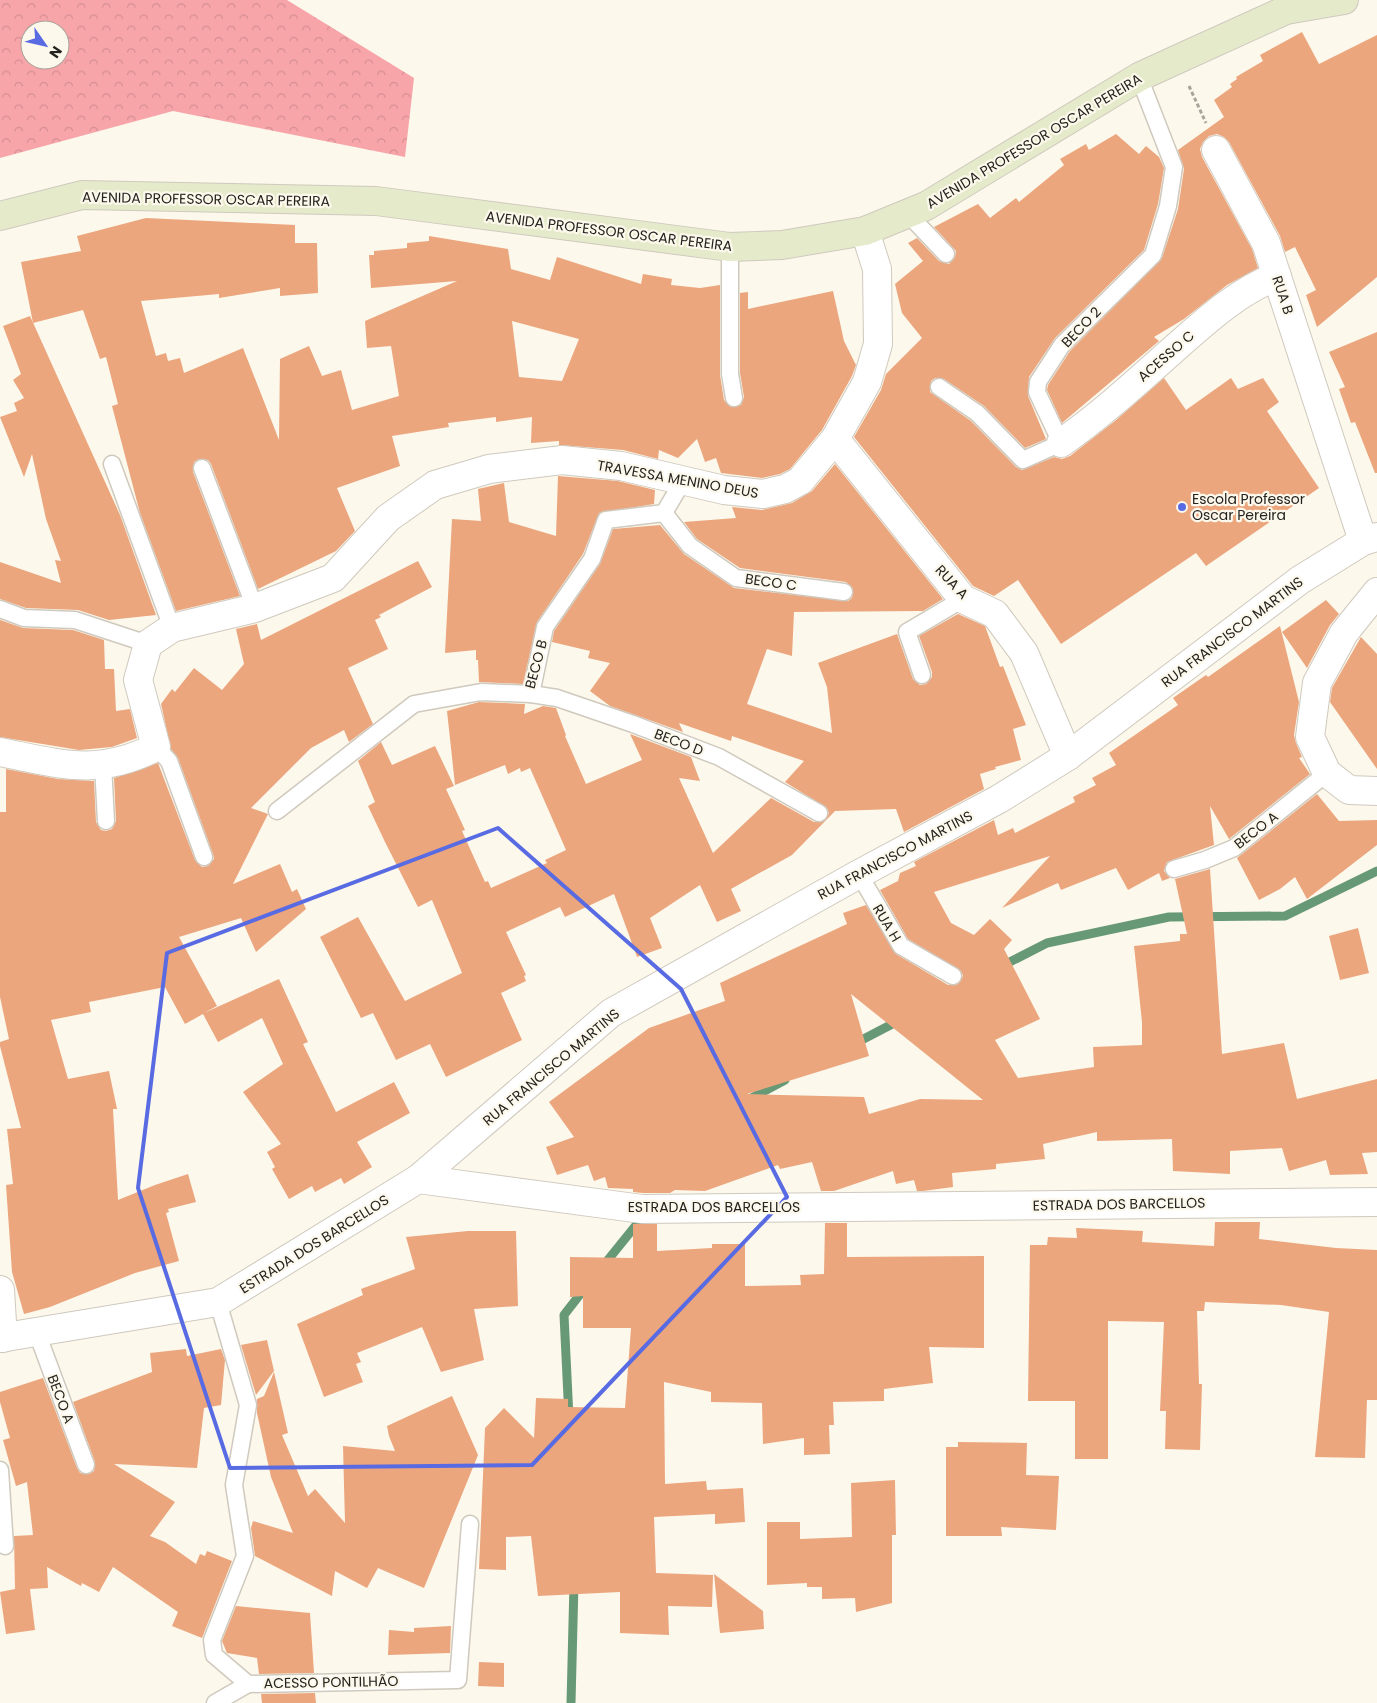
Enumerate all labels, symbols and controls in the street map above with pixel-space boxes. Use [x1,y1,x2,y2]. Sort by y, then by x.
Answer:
north arrow [20,20,70,70]
text: N [45,42,67,62]
street label: AVENIDA PROFESSOR OSCAR PEREIRA [923,69,1145,213]
street label: AVENIDA PROFESSOR OSCAR PEREIRA [82,187,330,211]
street label: AVENIDA PROFESSOR OSCAR PEREIRA [485,206,733,256]
street label: RUA B [1267,273,1299,317]
street label: BECO 2 [1057,302,1105,352]
street label: ACESSO C [1133,326,1199,386]
street label: TRAVESSA MENINO DEUS [596,455,760,503]
place label: Escola Professor Oscar Pereira [1192,489,1305,525]
marker: Escola Professor Oscar Pereira [1176,501,1188,513]
street label: RUA A [931,560,973,604]
street label: BECO C [744,568,798,596]
street label: RUA FRANCISCO MARTINS [1157,572,1307,692]
street label: BECO B [520,637,552,691]
street label: BECO D [652,723,707,761]
street label: RUA FRANCISCO MARTINS [814,806,976,904]
street label: BECO A [1230,806,1282,854]
street label: RUA H [868,900,906,946]
street label: RUA FRANCISCO MARTINS [478,1004,624,1130]
street label: ESTRADA DOS BARCELLOS [235,1190,393,1298]
street label: ESTRADA DOS BARCELLOS [1032,1192,1206,1216]
street label: ESTRADA DOS BARCELLOS [628,1197,800,1217]
street label: BECO A [43,1372,79,1426]
street label: ACESSO PONTILHÃO [263,1671,399,1693]

